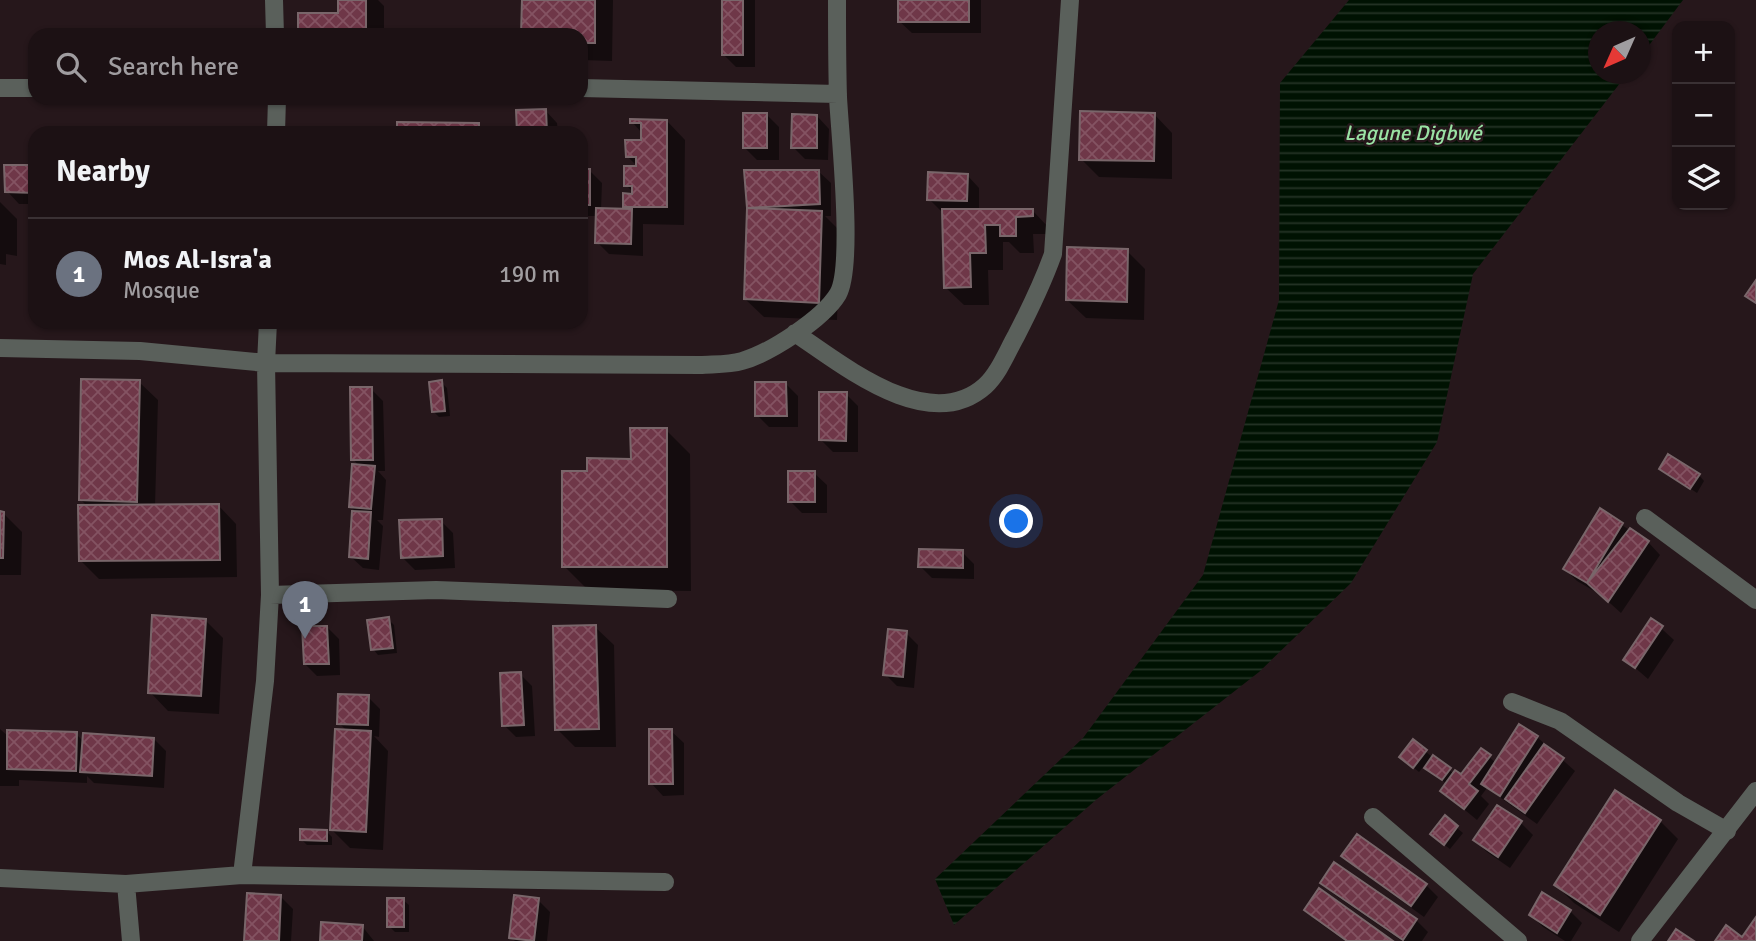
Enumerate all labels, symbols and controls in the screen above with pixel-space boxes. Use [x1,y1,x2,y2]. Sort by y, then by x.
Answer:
north arrow [1588,21,1651,84]
map controls [1672,21,1735,210]
button: + [1672,21,1735,84]
search box [28,28,588,105]
icon: search [52,48,90,86]
text: Search here [108,51,239,83]
button: − [1672,84,1735,147]
water label: Lagune Digbwé [1344,120,1483,146]
button: layers [1672,147,1735,210]
text: Nearby [56,153,150,190]
text: Mos Al-Isra'a [123,244,272,276]
text: 1 [73,260,85,289]
text: 190 m [499,260,560,289]
text: Mosque [123,276,200,305]
your location [999,504,1033,538]
pin: 1 [282,581,328,639]

